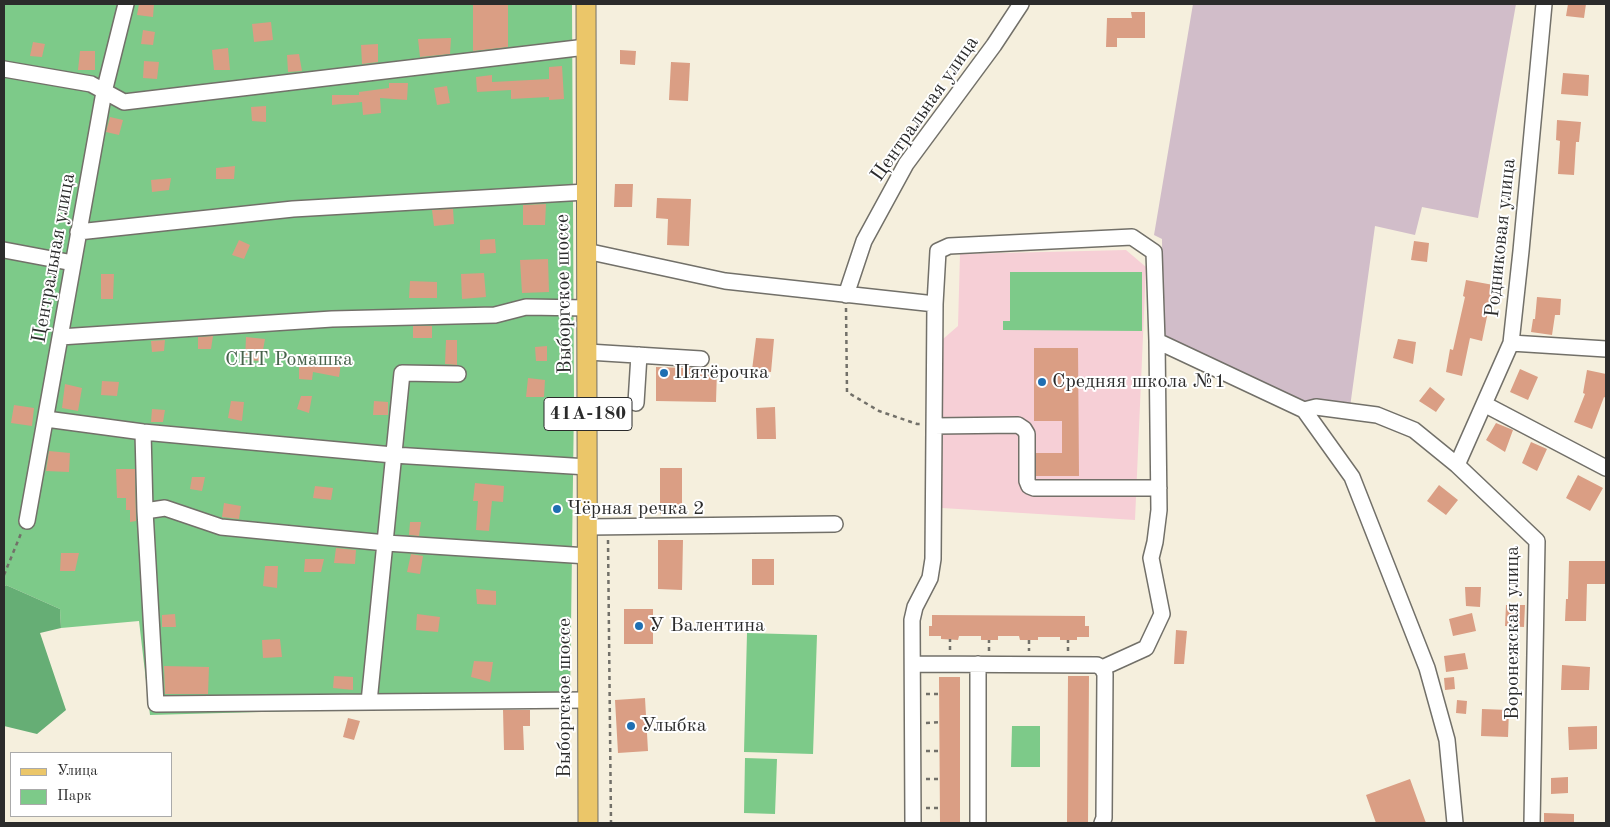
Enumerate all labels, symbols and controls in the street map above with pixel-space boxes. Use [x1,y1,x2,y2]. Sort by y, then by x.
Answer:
street label: Центральная улица [866,32,984,186]
street label: Родниковая улица [1481,157,1521,319]
street label: Центральная улица [27,171,81,345]
street label: Выборгское шоссе [551,214,577,374]
park label: СНТ Ромашка [225,348,353,372]
place label: Пятёрочка [674,361,769,385]
marker: Пятёрочка [658,367,670,379]
place label: Средняя школа №1 [1052,370,1226,394]
marker: Средняя школа №1 [1036,376,1048,388]
road number: 41А-180 [544,398,632,430]
place label: Чёрная речка 2 [567,497,705,521]
marker: Чёрная речка 2 [551,503,563,515]
street label: Воронежская улица [1501,546,1525,720]
place label: У Валентина [649,614,765,638]
street label: Выборгское шоссе [553,618,577,778]
marker: У Валентина [633,620,645,632]
place label: Улыбка [641,714,707,738]
marker: Улыбка [625,720,637,732]
legend [10,752,172,817]
text: Улица [57,764,98,779]
text: Парк [57,789,92,804]

